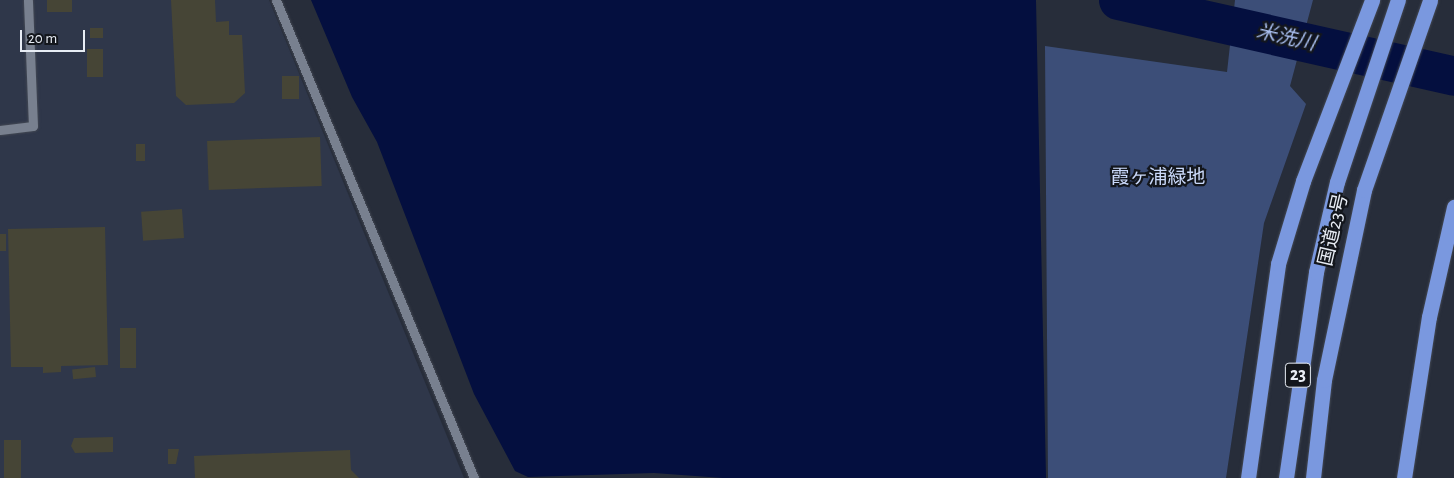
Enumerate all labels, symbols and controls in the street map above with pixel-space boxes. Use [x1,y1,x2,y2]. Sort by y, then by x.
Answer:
scale bar [22,20,88,52]
water label: 米洗川 [1254,20,1318,56]
text: 20 m [28,31,57,46]
park label: 霞ヶ浦緑地 [1111,167,1205,189]
street label: 国道23号 [1315,192,1353,268]
road number: 23 [1284,360,1312,390]

